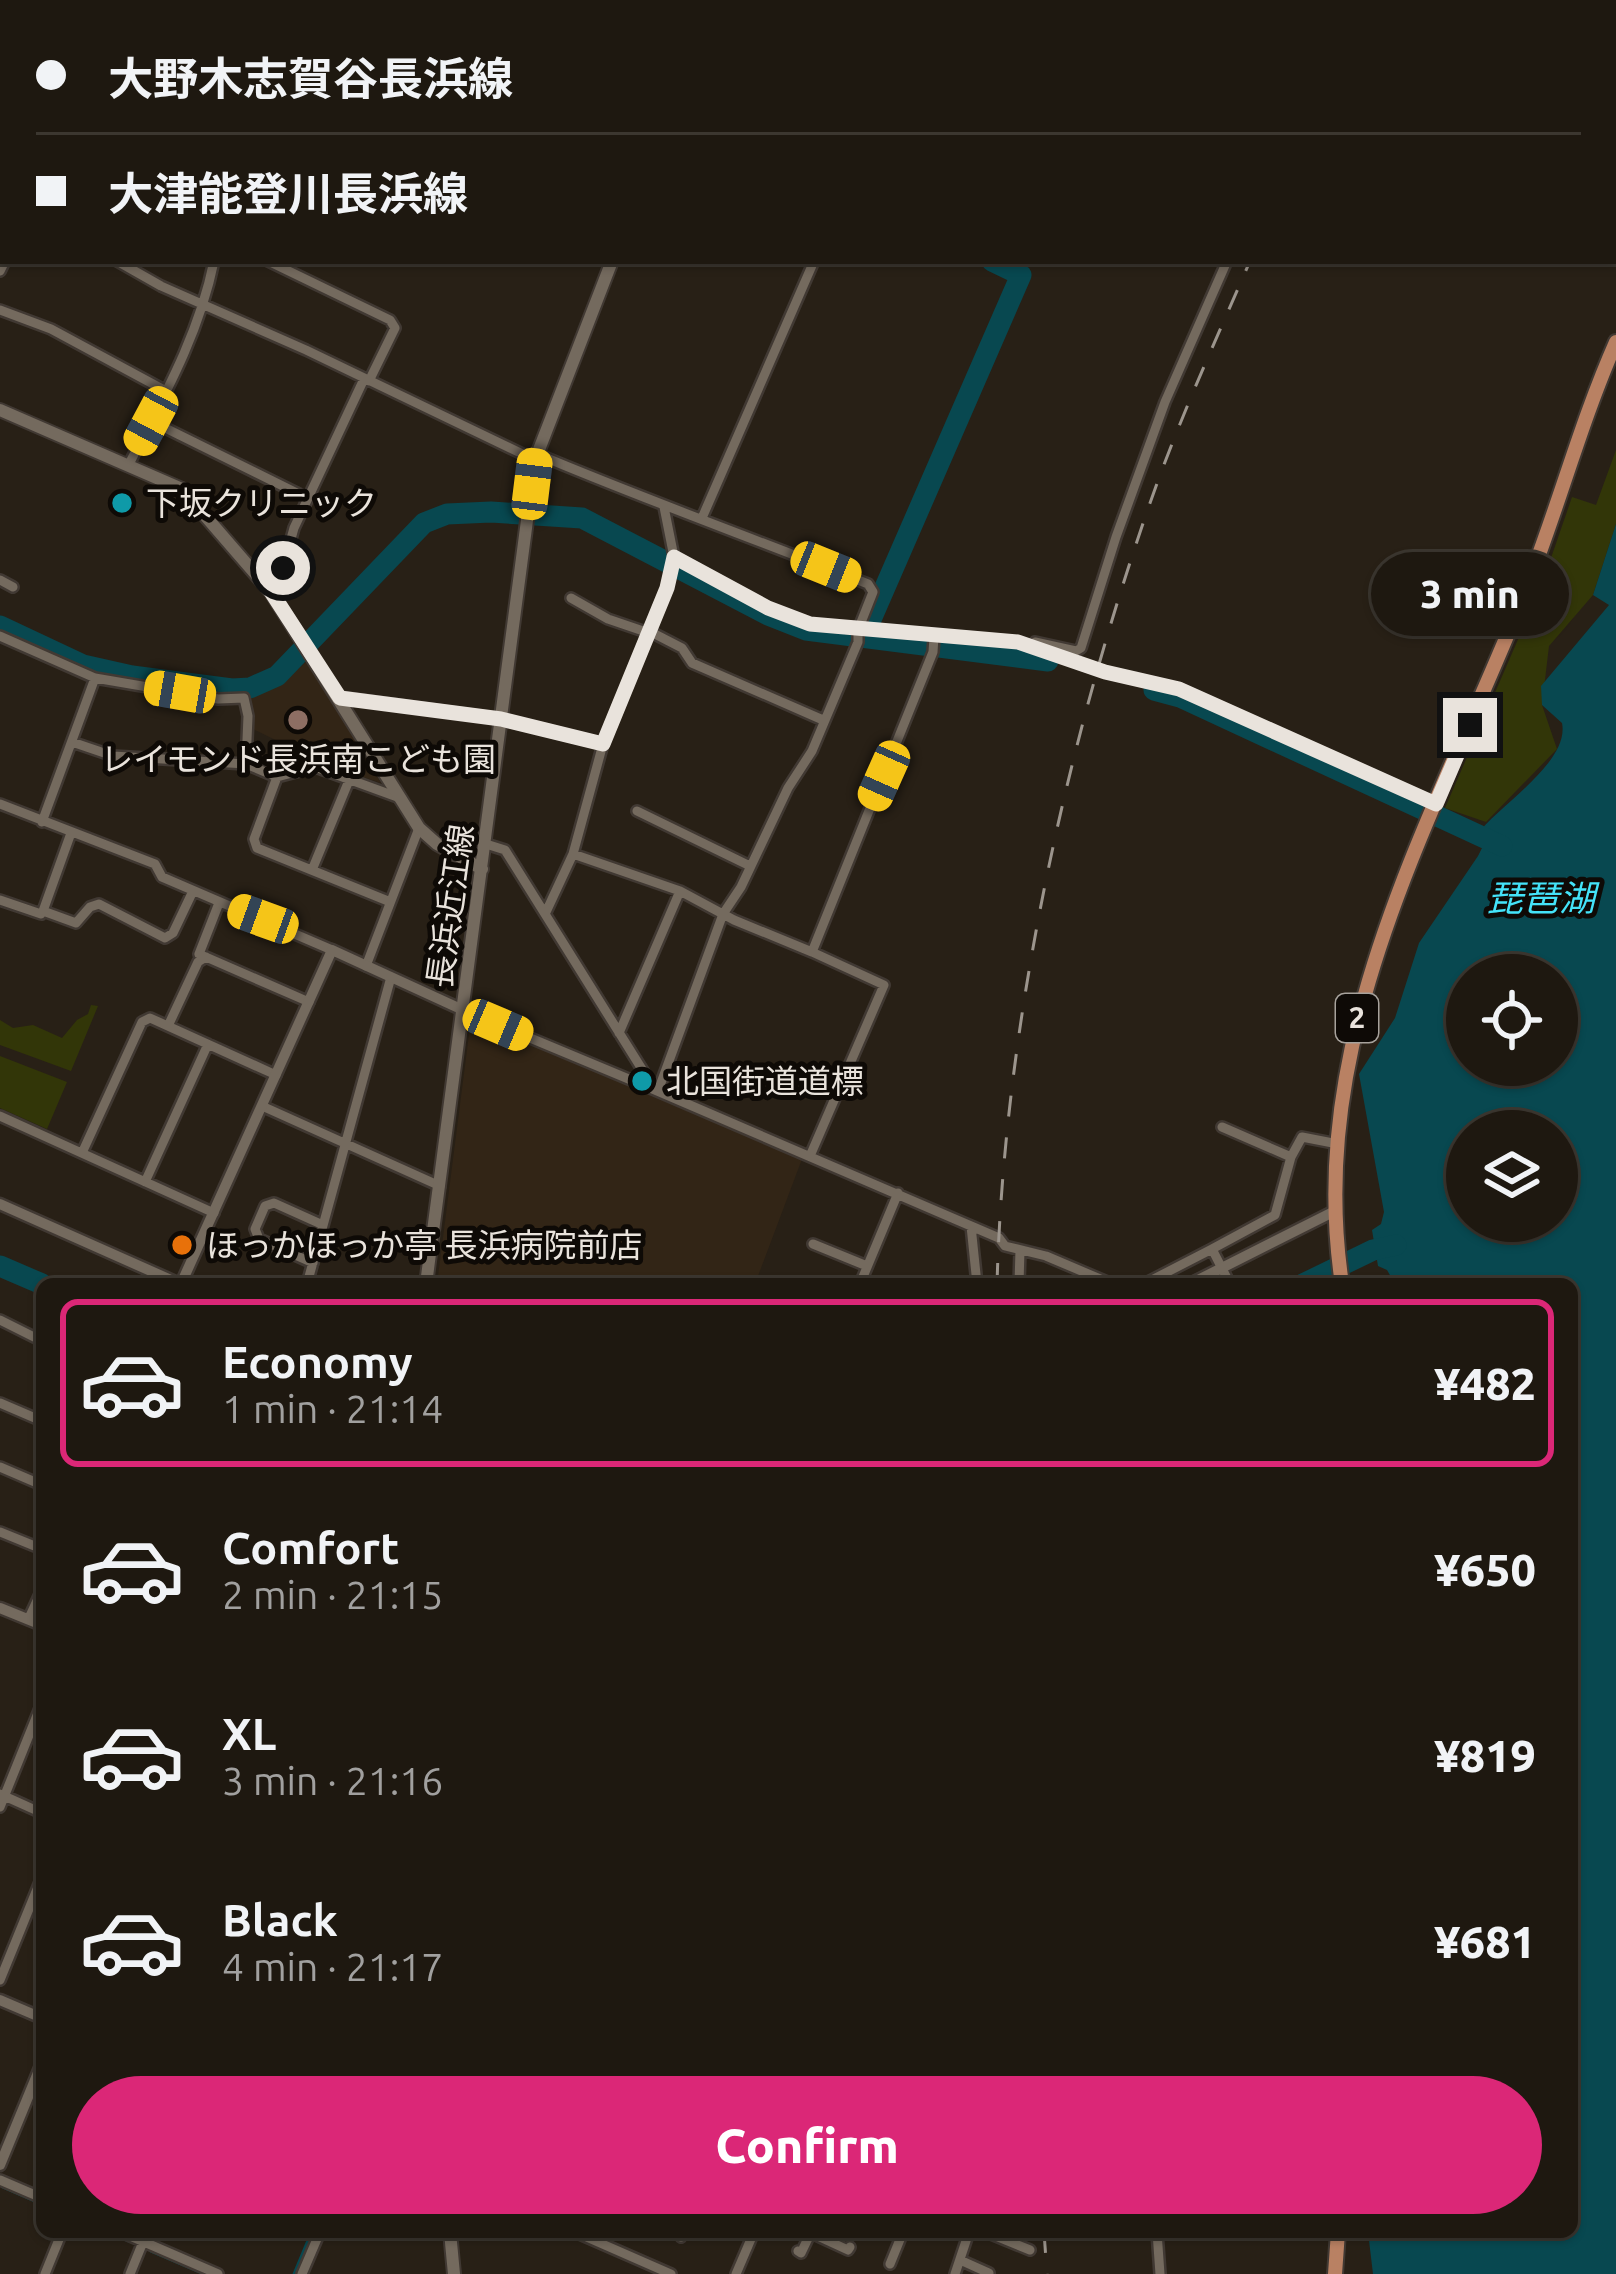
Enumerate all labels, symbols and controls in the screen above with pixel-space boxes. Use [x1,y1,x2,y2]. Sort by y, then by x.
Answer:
text: 大野木志賀谷長浜線 [108,53,513,104]
text: 大津能登川長浜線 [108,168,468,219]
car [118,381,184,461]
car [510,446,554,522]
place label: 下坂クリニック [146,484,377,521]
marker: 下坂クリニック [109,490,135,516]
car [786,537,866,597]
route start [256,541,310,595]
callout: 3 min [1371,551,1569,635]
text: 3 min [1420,572,1520,615]
car [141,668,219,716]
route end [1443,698,1497,752]
marker: レイモンド長浜南こども園 [285,707,311,733]
car [853,736,915,816]
place label: レイモンド長浜南こども園 [100,740,496,777]
street label: 長浜近江線 [420,822,479,990]
water label: 琵琶湖 [1487,877,1600,918]
car [223,890,303,948]
map controls [1446,954,1578,1242]
button: locate [1446,954,1578,1086]
car [458,994,538,1056]
road number: 2 [1336,994,1378,1042]
place label: 北国街道道標 [666,1062,864,1099]
marker: 北国街道道標 [629,1068,655,1094]
button: layers [1446,1110,1578,1242]
place label: ほっかほっか亭 長浜病院前店 [206,1226,643,1263]
marker: ほっかほっか亭 長浜病院前店 [169,1232,195,1258]
icon: car [78,1329,186,1437]
text: Economy [222,1336,413,1387]
text: ¥482 [1434,1358,1536,1409]
text: 1 min · 21:14 [222,1387,443,1430]
icon: car [78,1515,186,1623]
text: Comfort [222,1522,399,1573]
text: ¥650 [1434,1544,1536,1595]
text: 2 min · 21:15 [222,1573,443,1616]
icon: car [78,1701,186,1809]
text: XL [222,1708,276,1759]
text: ¥819 [1434,1730,1536,1781]
text: 3 min · 21:16 [222,1759,443,1802]
icon: car [78,1887,186,1995]
text: Black [222,1894,338,1945]
text: ¥681 [1434,1916,1536,1967]
text: 4 min · 21:17 [222,1945,443,1988]
button: Confirm [72,2076,1542,2214]

